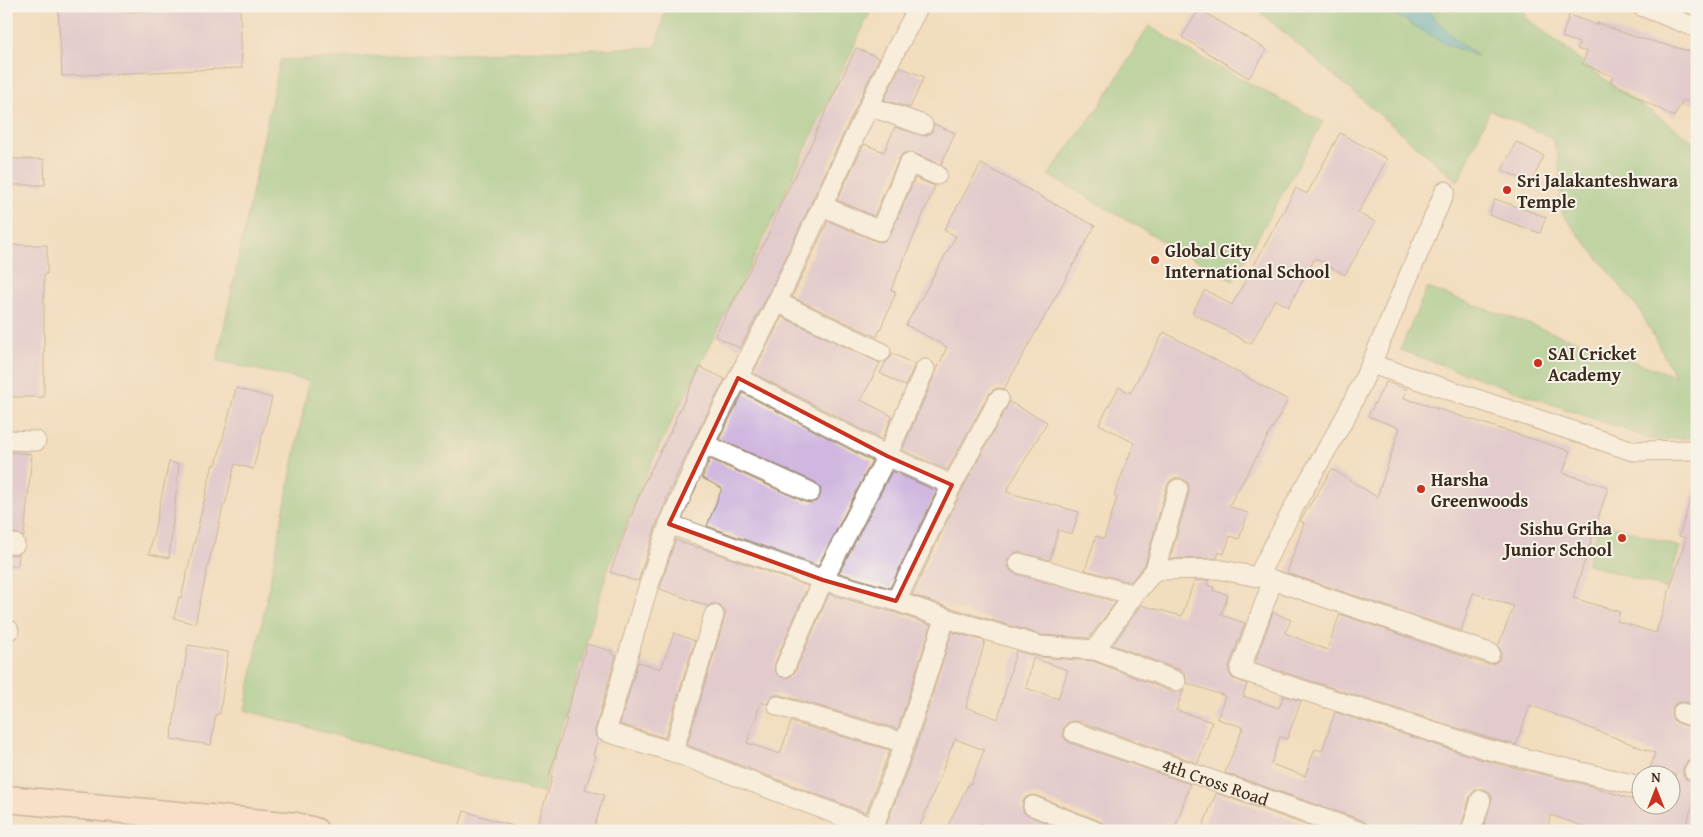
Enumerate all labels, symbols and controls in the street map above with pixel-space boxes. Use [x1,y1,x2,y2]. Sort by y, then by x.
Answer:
place label: Sri Jalakanteshwara Temple [1517,167,1679,215]
marker: Sri Jalakanteshwara Temple [1501,184,1513,196]
place label: Global City International School [1165,237,1330,285]
marker: Global City International School [1149,254,1161,266]
place label: SAI Cricket Academy [1548,340,1637,388]
marker: SAI Cricket Academy [1532,357,1544,369]
place label: Harsha Greenwoods [1431,466,1528,514]
marker: Harsha Greenwoods [1415,483,1427,495]
place label: Sishu Griha Junior School [1502,515,1613,563]
marker: Sishu Griha Junior School [1616,532,1628,544]
street label: 4th Cross Road [1159,750,1273,813]
north arrow [1630,764,1680,814]
text: N [1651,767,1661,787]

